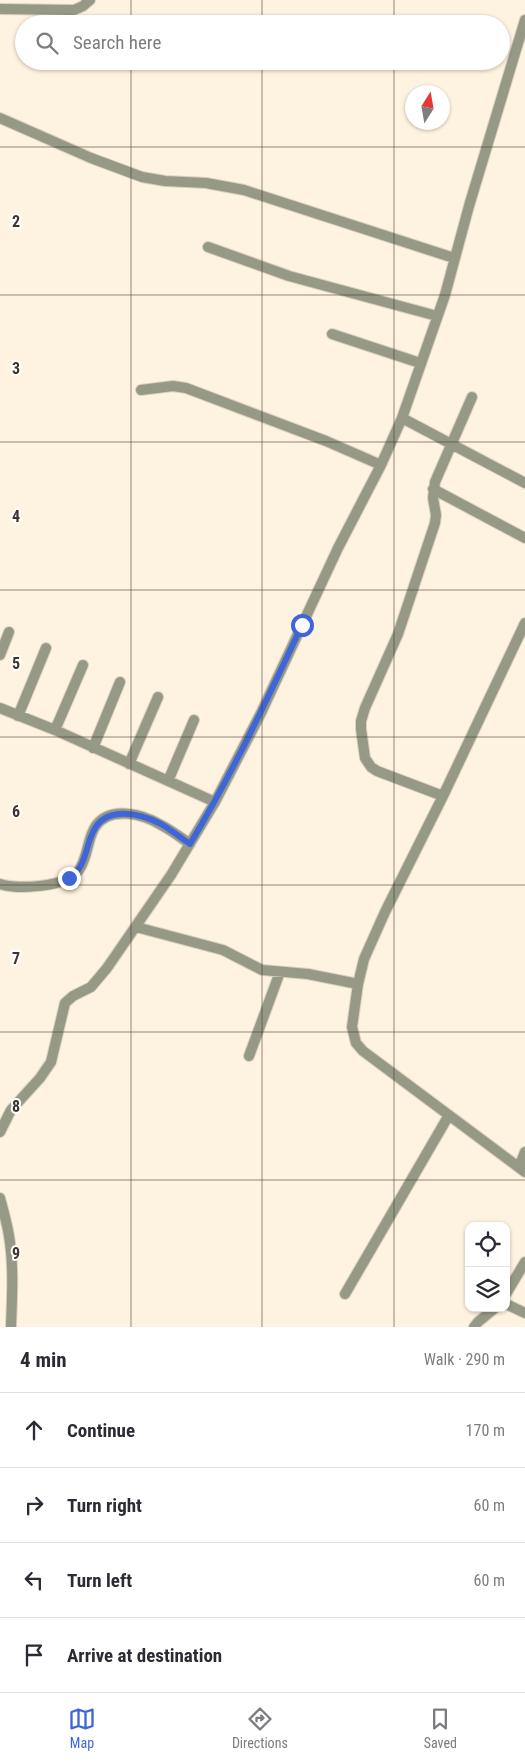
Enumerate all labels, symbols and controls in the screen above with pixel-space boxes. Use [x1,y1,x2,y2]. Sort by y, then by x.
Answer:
search box [15,15,510,70]
icon: search [33,29,61,57]
text: Search here [73,31,161,54]
north arrow [405,85,450,130]
text: 2 [12,212,20,231]
text: 3 [12,359,20,378]
text: 4 [12,507,20,526]
route start [291,614,314,637]
text: 5 [12,654,20,673]
text: 6 [12,802,20,821]
route end [58,867,81,890]
text: 7 [12,949,20,968]
text: 8 [12,1097,20,1116]
map controls [465,1222,510,1312]
button: locate [465,1222,510,1267]
text: 9 [12,1244,20,1263]
button: layers [465,1267,510,1312]
text: 4 min [20,1348,67,1372]
text: Walk · 290 m [424,1350,505,1369]
icon: ahead [20,1416,48,1444]
text: Continue [67,1419,135,1442]
text: 170 m [466,1421,505,1440]
icon: right [20,1491,48,1519]
text: Turn right [67,1494,142,1517]
text: 60 m [473,1496,505,1515]
icon: left [20,1566,48,1594]
text: Turn left [67,1569,132,1592]
text: 60 m [473,1571,505,1590]
icon: arrive [20,1641,48,1669]
text: Arrive at destination [67,1644,222,1667]
tab: Map [68,1705,96,1751]
tab: Directions [232,1705,288,1751]
tab: Saved [424,1705,457,1751]

